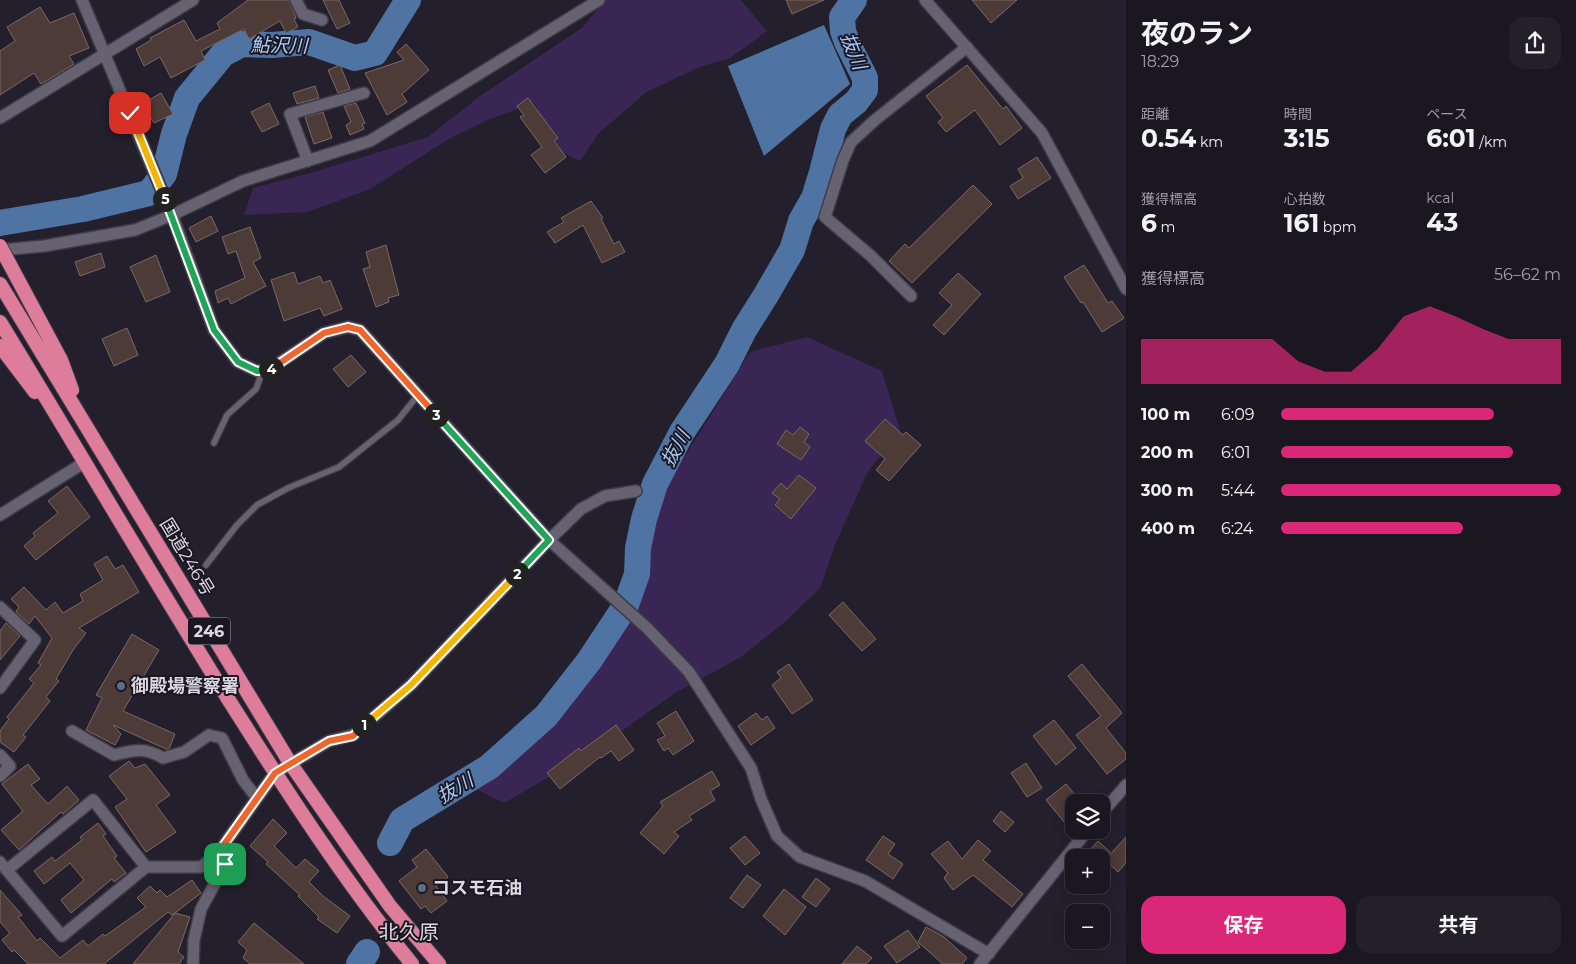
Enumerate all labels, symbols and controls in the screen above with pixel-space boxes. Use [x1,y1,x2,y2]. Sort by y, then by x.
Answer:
text: 夜のラン [1141,16,1253,50]
button: share [1509,17,1561,69]
water label: 抜川 [836,29,872,75]
water label: 鮎沢川 [250,34,310,58]
text: 18:29 [1141,52,1179,71]
pin [109,92,151,134]
icon: check [116,99,144,127]
text: 距離 [1141,105,1169,123]
text: 時間 [1284,105,1312,123]
text: ペース [1426,105,1468,123]
text: 0.54 [1141,123,1196,153]
text: 3:15 [1284,123,1330,153]
text: 6:01 [1426,123,1475,153]
text: km [1196,133,1223,151]
text: /km [1475,133,1507,151]
pin: 5 [152,186,178,212]
text: kcal [1426,189,1454,207]
text: 5 [161,190,170,208]
text: 獲得標高 [1141,190,1197,208]
text: 心拍数 [1284,190,1326,208]
text: 43 [1426,207,1458,237]
text: 6 [1141,208,1157,238]
text: 161 [1284,208,1319,238]
text: m [1157,218,1175,236]
text: bpm [1319,218,1357,236]
text: 56–62 m [1494,265,1561,284]
text: 獲得標高 [1141,269,1205,288]
pin: 4 [258,356,284,382]
text: 4 [267,360,276,378]
pin: 3 [424,402,448,428]
text: 100 m [1141,405,1190,424]
text: 6:09 [1221,405,1254,424]
text: 3 [432,406,441,424]
water label: 抜川 [656,424,696,470]
text: 200 m [1141,443,1193,462]
text: 6:01 [1221,443,1251,462]
text: 300 m [1141,481,1194,500]
text: 5:44 [1221,481,1255,500]
street label: 国道246号 [155,514,219,600]
text: 400 m [1141,519,1195,538]
text: 6:24 [1221,519,1253,538]
pin: 2 [504,562,530,586]
text: 2 [513,565,522,583]
road number: 246 [188,618,230,644]
place label: 御殿場警察署 [130,675,239,697]
marker: 御殿場警察署 [115,680,127,692]
pin: 1 [352,712,376,738]
text: 1 [362,716,367,734]
water label: 抜川 [433,768,479,808]
map controls [1065,794,1110,949]
button: layers [1065,794,1110,839]
pin [204,843,246,885]
button: + [1065,849,1110,894]
icon: arrive [211,850,239,878]
place label: コスモ石油 [432,877,522,899]
marker: コスモ石油 [416,882,428,894]
button: 保存 [1141,896,1346,954]
button: 共有 [1356,896,1561,954]
button: − [1065,904,1110,949]
district label: 北久原 [379,920,439,944]

